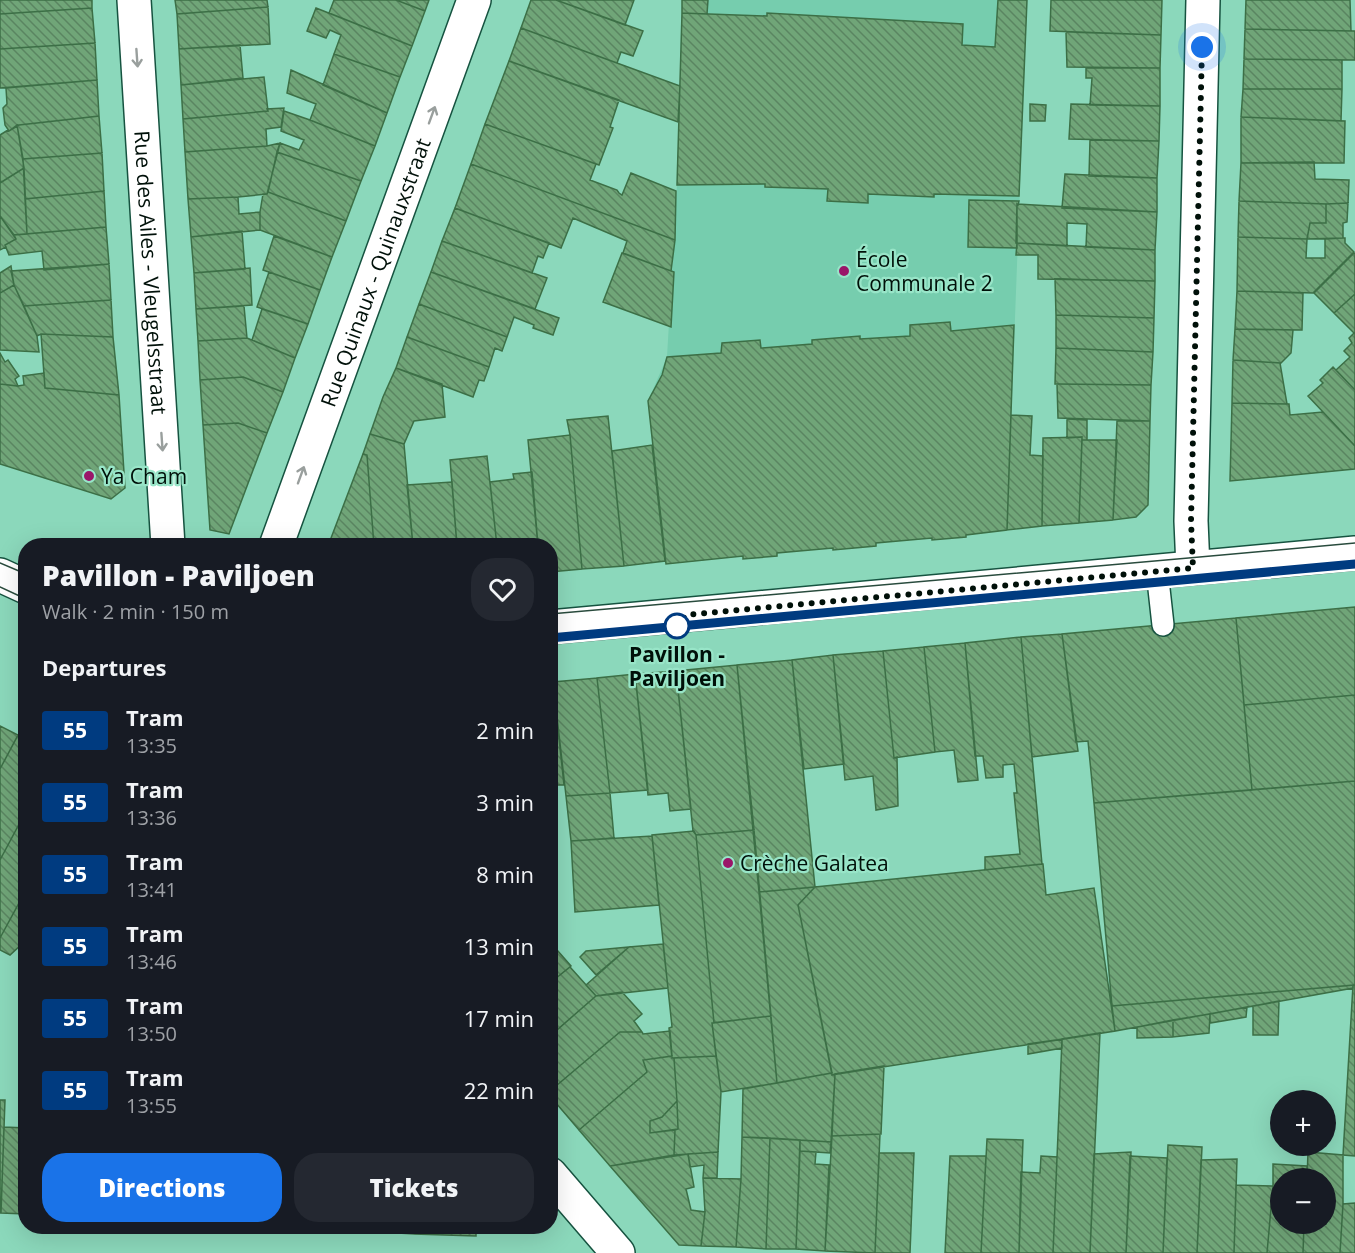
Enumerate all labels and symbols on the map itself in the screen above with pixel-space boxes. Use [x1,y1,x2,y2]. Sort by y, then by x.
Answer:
your location [1187,32,1217,62]
one-way arrow [132,48,143,68]
one-way arrow [428,106,439,124]
street label: Rue des Ailes - Vleugelsstraat [128,130,174,415]
street label: Rue Quinaux - Quinauxstraat [314,134,437,411]
place label: École Communale 2 [856,245,993,297]
marker: École Communale 2 [837,264,851,278]
one-way arrow [157,431,168,451]
place label: Ya Cham [101,462,187,490]
one-way arrow [297,467,308,485]
marker: Ya Cham [82,469,96,483]
marker: Pavillon - Paviljoen [664,613,690,639]
place label: Pavillon - Paviljoen [629,640,725,692]
place label: Crèche Galatea [740,849,889,877]
marker: Crèche Galatea [721,856,735,870]

